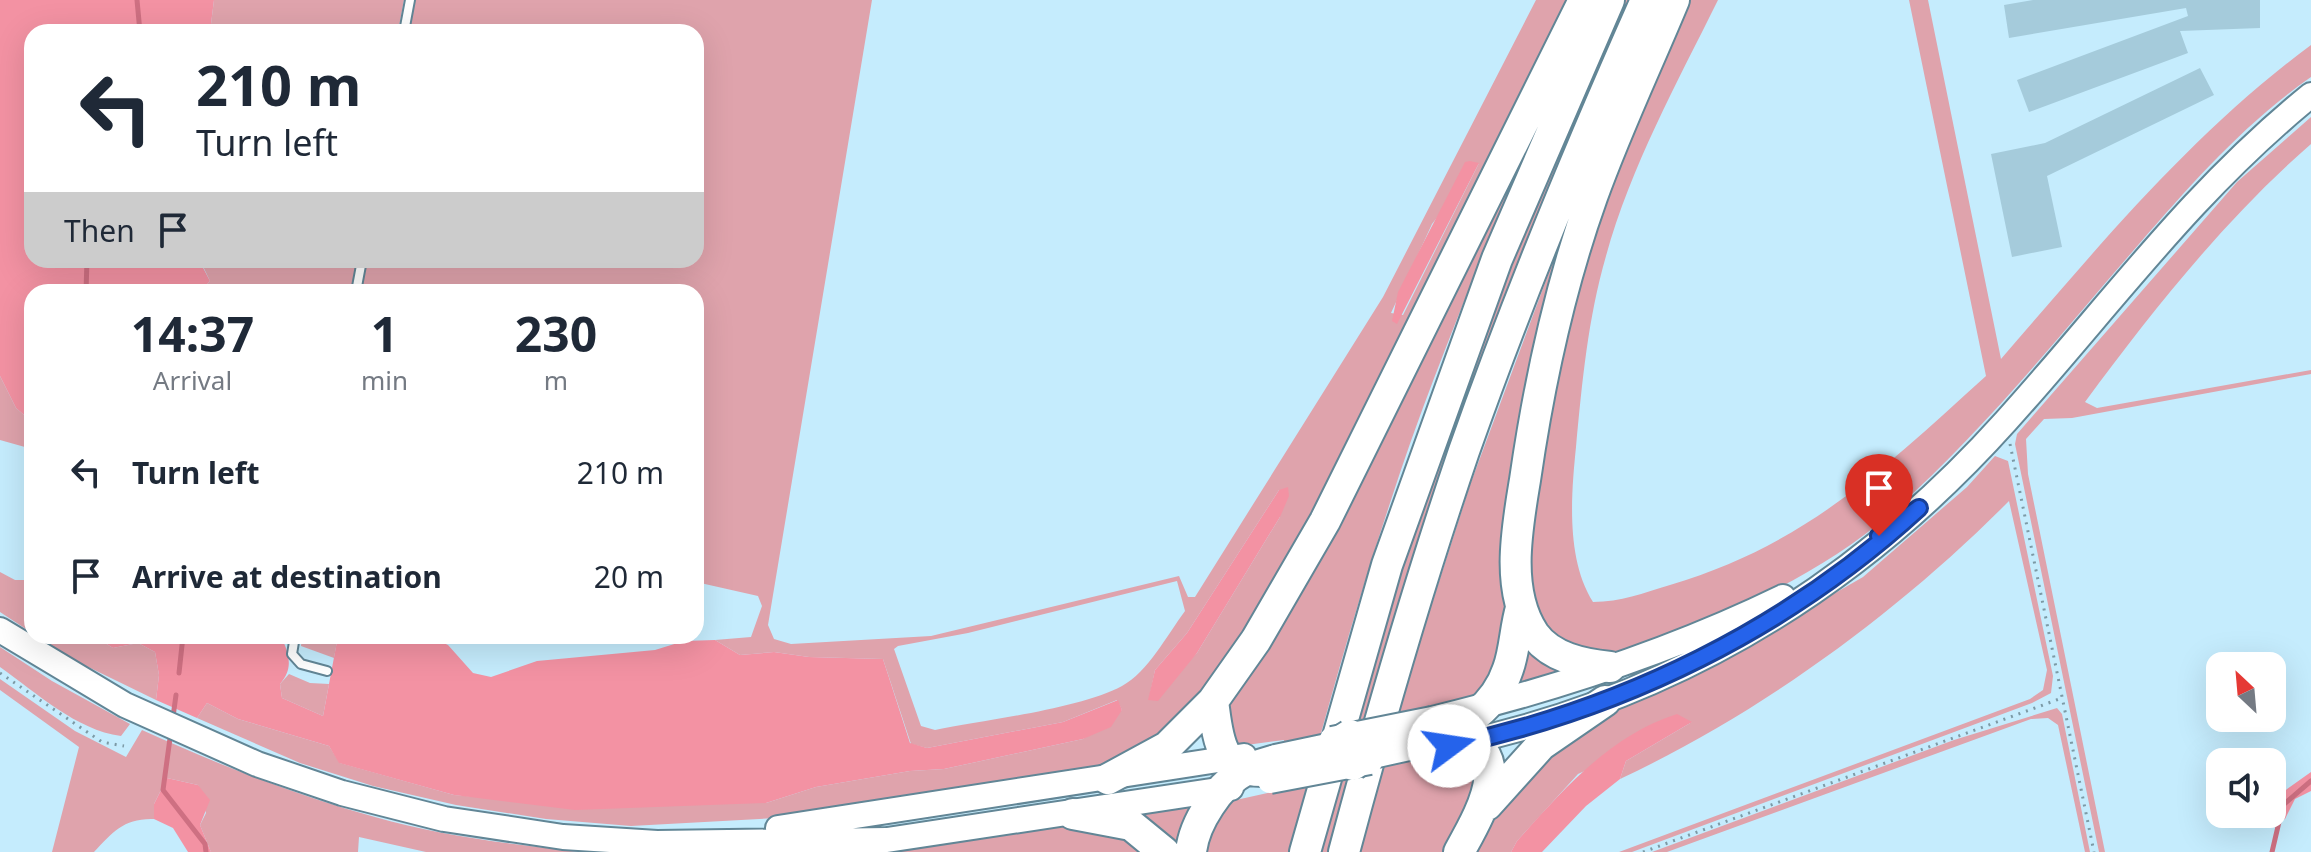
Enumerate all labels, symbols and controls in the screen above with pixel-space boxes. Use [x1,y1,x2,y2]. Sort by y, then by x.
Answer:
text: 210 m [196,46,361,122]
icon: left [64,56,168,160]
text: Turn left [196,118,338,167]
icon: arrive [151,208,195,252]
text: Then [64,210,135,251]
text: 14:37 [131,301,254,366]
text: 1 [371,301,398,366]
text: 230 [515,301,597,366]
text: Arrival [153,362,232,398]
text: min [361,362,408,398]
text: m [544,362,568,398]
icon: left [64,450,108,494]
text: Turn left [132,452,260,493]
text: 210 m [577,452,664,493]
pin [1845,454,1913,536]
icon: arrive [1857,466,1901,510]
icon: arrive [64,554,108,598]
text: Arrive at destination [132,556,442,597]
text: 20 m [594,556,664,597]
north arrow [2206,652,2286,732]
map controls [2206,652,2286,828]
position arrow [1407,704,1491,788]
button: sound [2206,748,2286,828]

